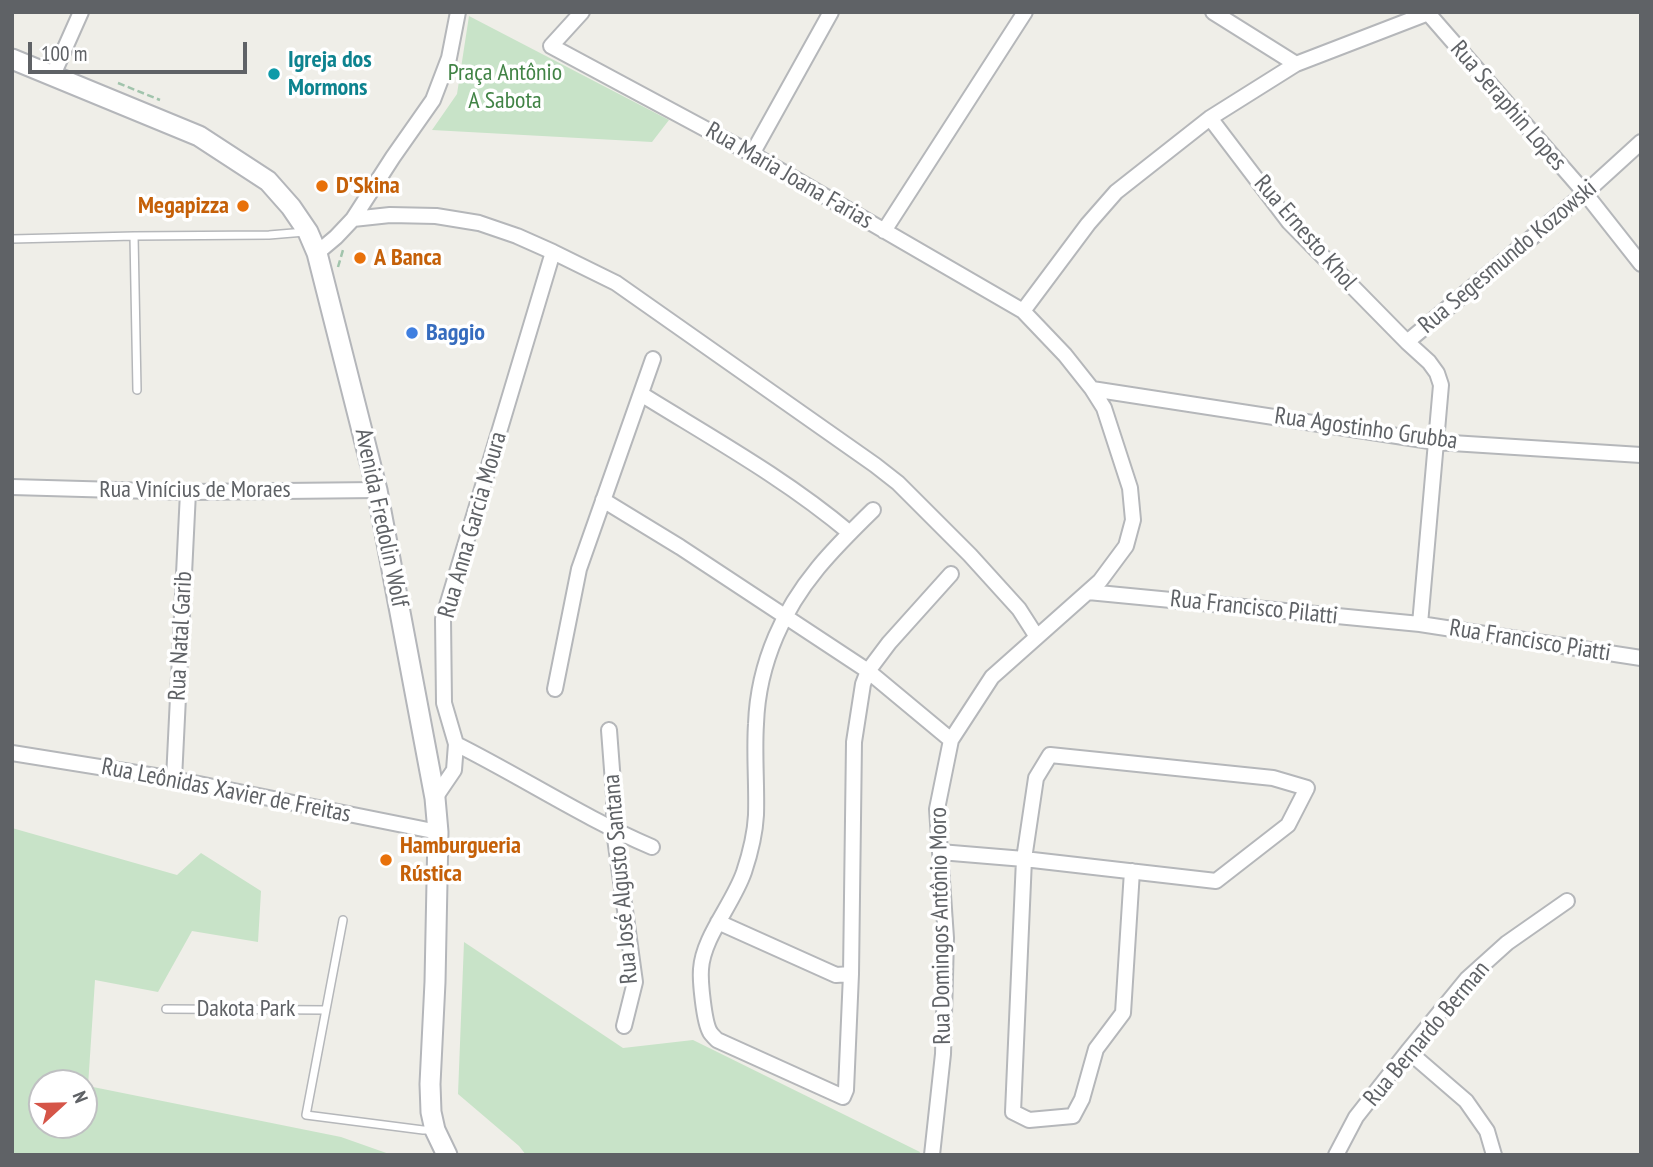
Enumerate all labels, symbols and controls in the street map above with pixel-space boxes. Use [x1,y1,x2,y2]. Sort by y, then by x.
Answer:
scale bar [32,28,250,72]
street label: Rua Seraphin Lopes [1444,35,1572,177]
text: 100 m [41,40,87,67]
place label: Igreja dos Mormons [288,46,372,102]
park label: Praça Antônio A Sabota [448,59,562,115]
marker: Igreja dos Mormons [266,66,282,82]
street label: Rua Maria Joana Farias [700,117,878,235]
street label: Rua Ernesto Khol [1247,170,1363,296]
place label: D'Skina [336,172,400,200]
street label: Rua Segesmundo Kozowski [1413,174,1603,340]
marker: D'Skina [314,178,330,194]
place label: Megapizza [138,192,229,220]
marker: Megapizza [235,198,251,214]
place label: A Banca [374,244,442,272]
marker: A Banca [352,250,368,266]
place label: Baggio [426,319,485,347]
marker: Baggio [404,325,420,341]
street label: Rua Agostinho Grubba [1273,402,1459,456]
street label: Avenida Fredolin Wolf [348,426,414,610]
street label: Rua Anna Garcia Moura [433,429,513,621]
street label: Rua Vinícius de Moraes [99,476,291,504]
street label: Rua Natal Garib [163,571,199,701]
street label: Rua Francisco Pilatti [1169,585,1339,631]
street label: Rua Francisco Piatti [1447,614,1613,668]
street label: Rua Leônidas Xavier de Freitas [99,753,353,829]
street label: Rua José Algusto Santana [597,773,645,985]
street label: Rua Domingos Antônio Moro [925,807,957,1045]
place label: Hamburgueria Rústica [400,832,521,888]
marker: Hamburgueria Rústica [378,852,394,868]
street label: Rua Bernardo Berman [1358,956,1496,1112]
street label: Dakota Park [197,995,295,1023]
north arrow [28,1069,98,1139]
text: N [68,1088,94,1106]

